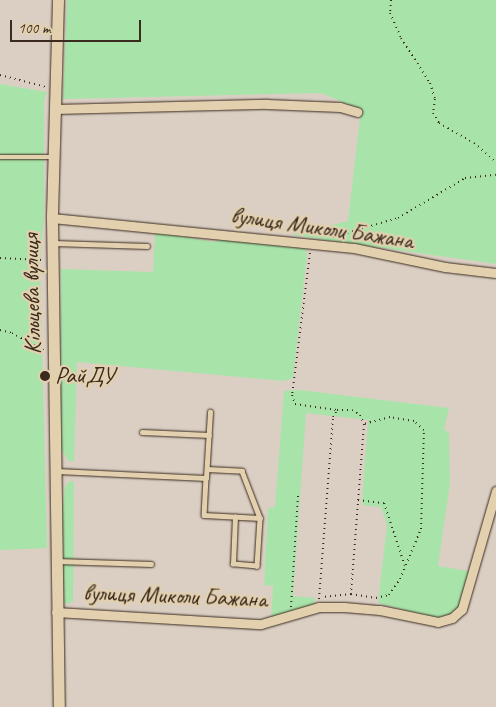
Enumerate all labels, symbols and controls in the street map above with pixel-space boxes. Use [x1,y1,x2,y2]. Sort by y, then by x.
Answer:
scale bar [12,10,144,42]
text: 100 m [18,19,50,38]
street label: вулиця Миколи Бажана [228,201,416,255]
street label: Кільцева вулиця [17,232,47,356]
place label: РайДУ [55,362,115,390]
marker: РайДУ [39,370,51,382]
street label: вулиця Миколи Бажана [82,578,268,614]

